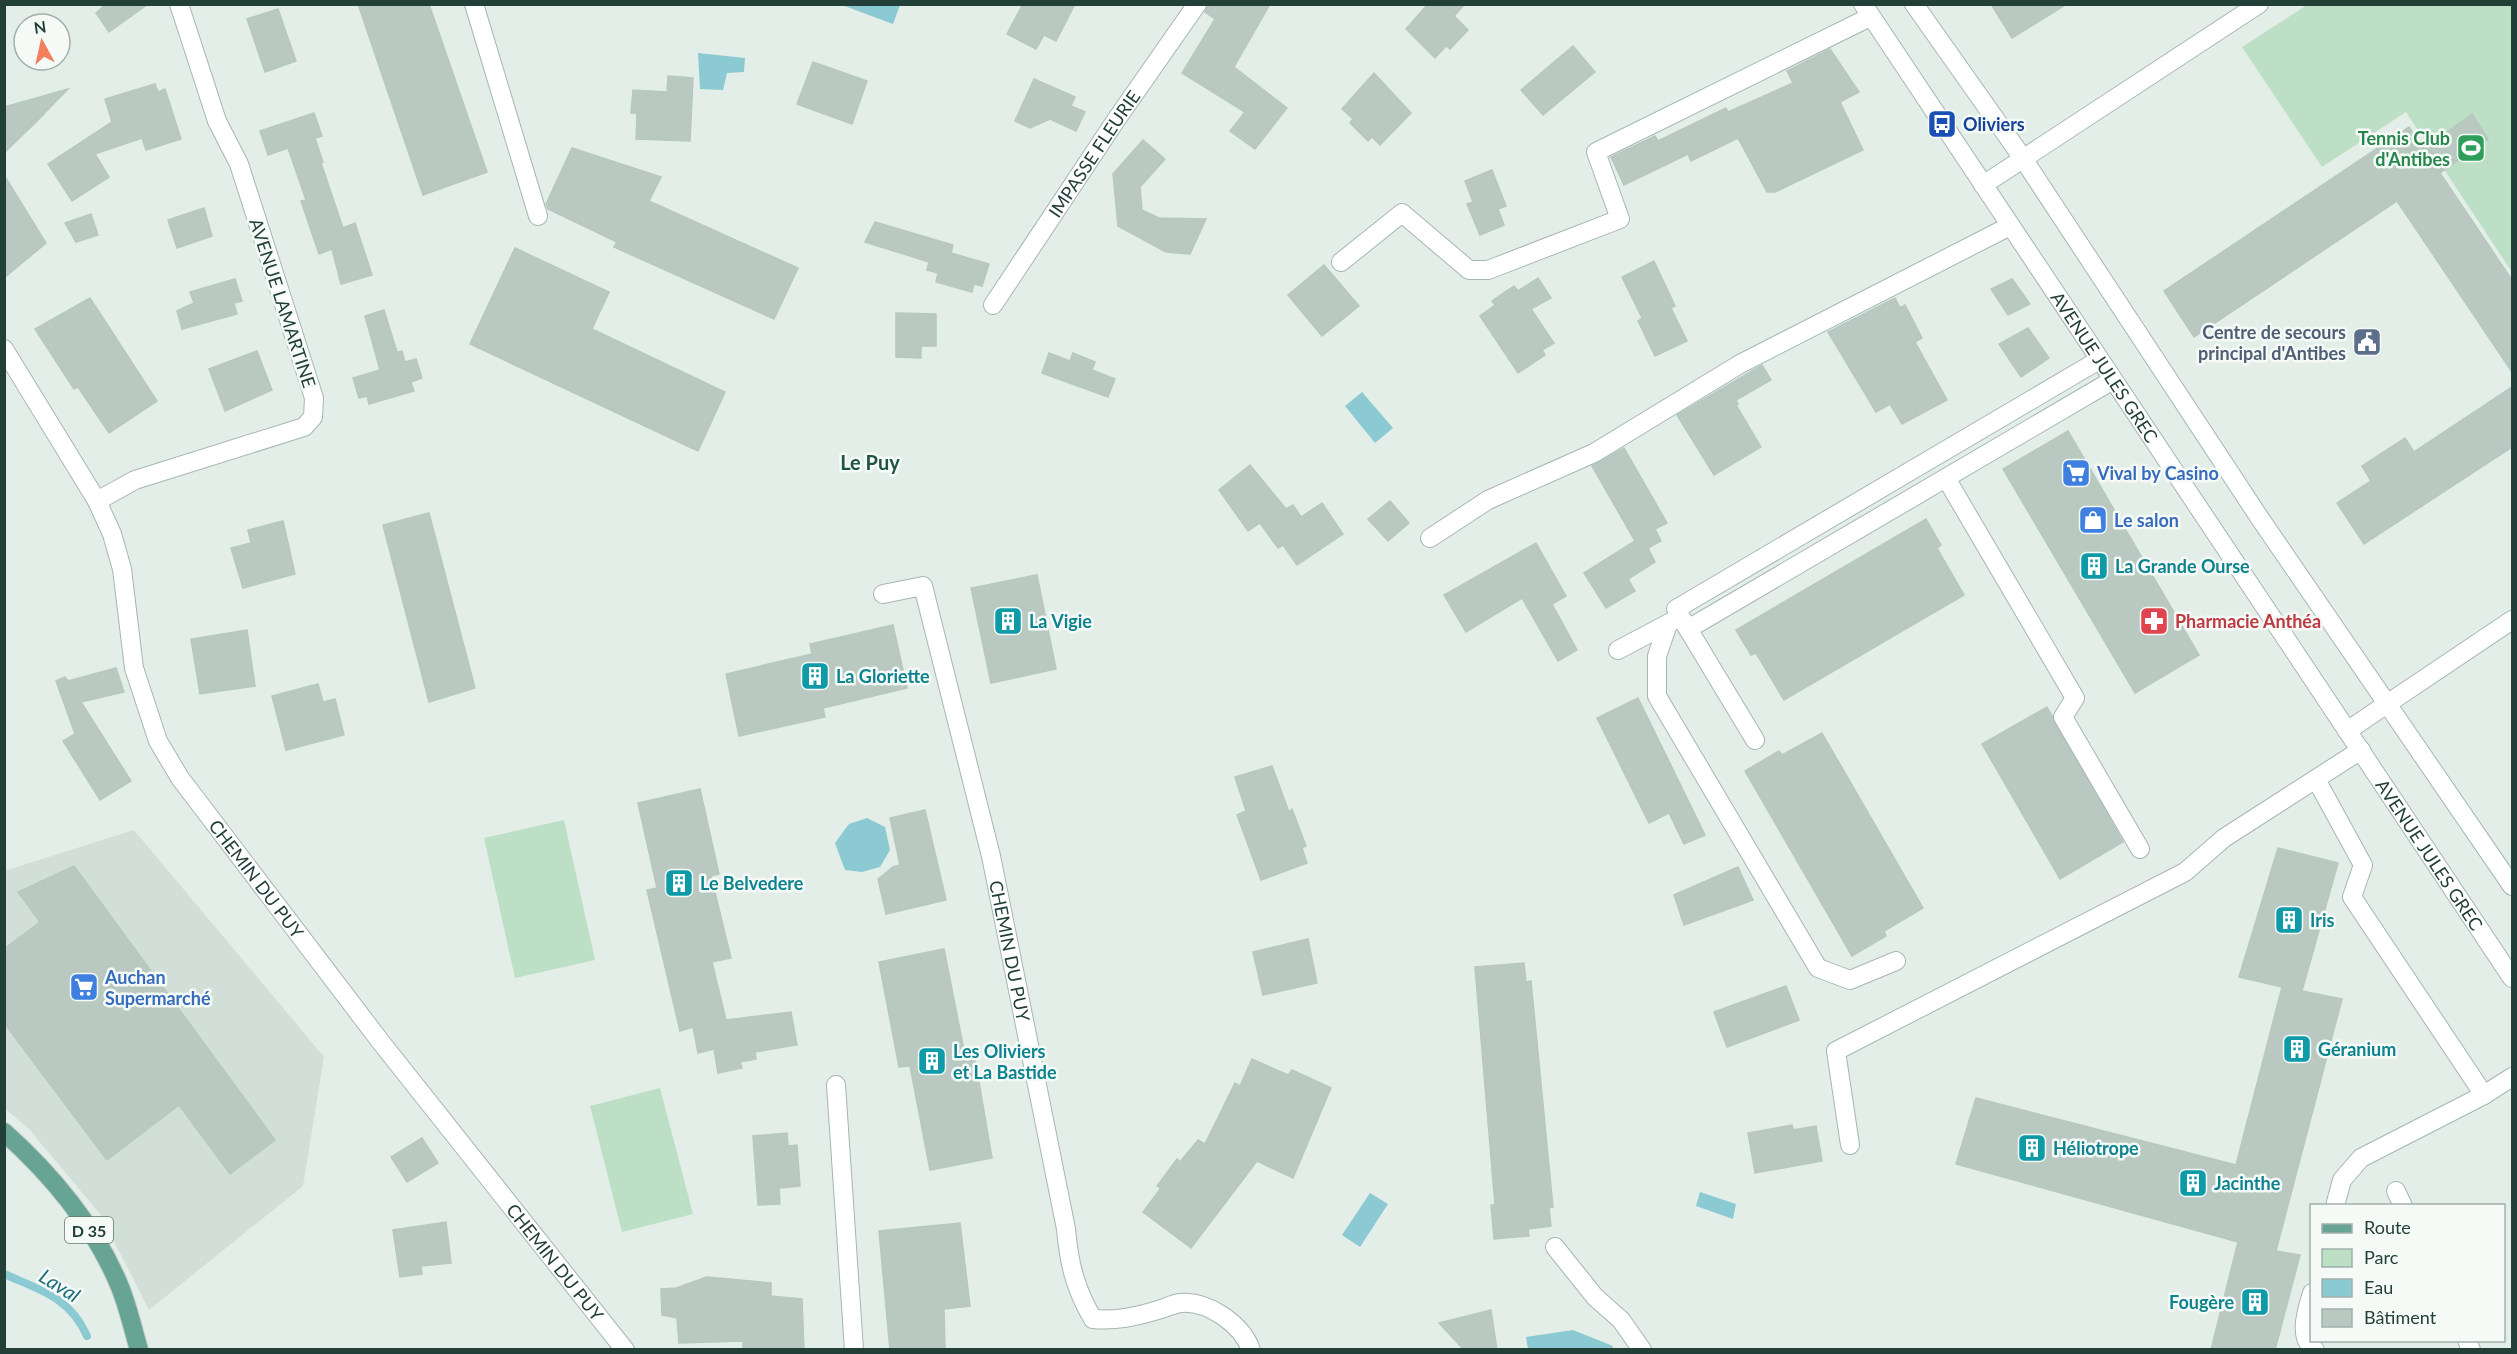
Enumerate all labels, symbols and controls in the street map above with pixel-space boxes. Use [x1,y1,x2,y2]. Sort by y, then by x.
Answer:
north arrow [12,12,72,72]
text: N [32,16,47,37]
street label: IMPASSE FLEURIE [1044,86,1144,221]
bus stop icon: Oliviers [1926,108,1958,140]
place label: Oliviers [1963,113,2025,135]
place label: Tennis Club d'Antibes [2358,127,2450,170]
sports icon: Tennis Club d'Antibes [2455,132,2487,164]
street label: AVENUE LAMARTINE [245,216,321,390]
street label: AVENUE JULES GREC [2047,287,2163,446]
place label: Centre de secours principal d'Antibes [2198,321,2346,364]
public building icon: Centre de secours principal d'Antibes [2351,326,2383,358]
district label: Le Puy [840,450,900,474]
supermarket icon: Vival by Casino [2060,457,2092,489]
place label: Vival by Casino [2096,462,2219,484]
shop icon: Le salon [2077,504,2109,536]
place label: Le salon [2114,509,2179,531]
building icon: La Grande Ourse [2078,550,2110,582]
place label: La Grande Ourse [2115,555,2250,577]
building icon: La Vigie [992,605,1024,637]
pharmacy icon: Pharmacie Anthéa [2138,605,2170,637]
place label: La Vigie [1029,610,1092,632]
place label: Pharmacie Anthéa [2175,610,2321,632]
building icon: La Gloriette [799,660,831,692]
place label: La Gloriette [836,665,930,687]
street label: AVENUE JULES GREC [2372,775,2488,934]
street label: CHEMIN DU PUY [205,815,309,943]
building icon: Le Belvedere [663,867,695,899]
place label: Le Belvedere [700,872,804,894]
street label: CHEMIN DU PUY [985,879,1035,1024]
building icon: Iris [2273,904,2305,936]
place label: Iris [2310,909,2334,931]
place label: Auchan Supermarché [104,966,211,1009]
supermarket icon: Auchan Supermarché [68,971,100,1003]
building icon: Géranium [2281,1033,2313,1065]
place label: Géranium [2318,1038,2396,1060]
place label: Les Oliviers et La Bastide [953,1040,1057,1083]
building icon: Les Oliviers et La Bastide [916,1045,948,1077]
building icon: Héliotrope [2016,1132,2048,1164]
place label: Héliotrope [2053,1137,2139,1159]
building icon: Jacinthe [2177,1167,2209,1199]
place label: Jacinthe [2214,1172,2281,1194]
street label: CHEMIN DU PUY [502,1199,609,1326]
legend [2310,1204,2505,1342]
text: Route [2364,1216,2411,1238]
road number: D 35 [65,1217,113,1243]
text: Parc [2364,1246,2399,1268]
water label: Laval [35,1263,85,1307]
text: Eau [2364,1276,2393,1298]
building icon: Fougère [2239,1286,2271,1318]
place label: Fougère [2169,1291,2234,1313]
text: Bâtiment [2364,1306,2437,1328]

